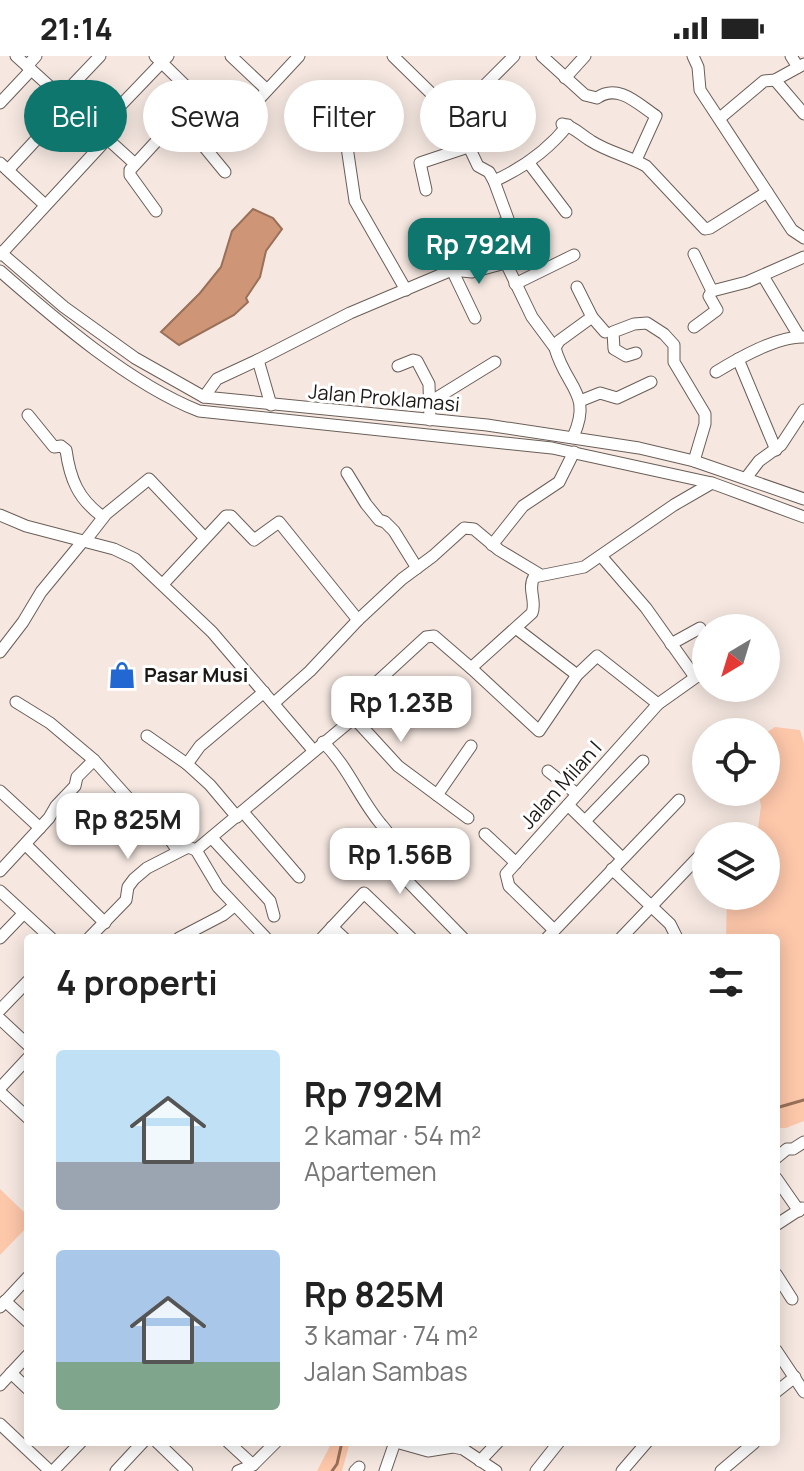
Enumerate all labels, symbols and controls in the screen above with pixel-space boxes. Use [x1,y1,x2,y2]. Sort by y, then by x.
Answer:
text: 21:14 [40,8,113,49]
chip: Beli [24,80,127,152]
chip: Sewa [143,80,268,152]
chip: Filter [284,80,404,152]
chip: Baru [420,80,536,152]
pin: Rp 792M [405,218,553,286]
text: Rp 792M [426,226,532,262]
street label: Jalan Proklamasi [307,377,461,418]
north arrow [692,614,780,702]
map controls [692,614,780,910]
shop icon: Pasar Musi [107,660,137,690]
place label: Pasar Musi [144,661,248,688]
pin: Rp 1.23B [318,676,484,744]
text: Rp 1.23B [349,684,453,720]
button: locate [692,718,780,806]
street label: Jalan Milan I [514,735,607,835]
pin: Rp 825M [54,793,202,861]
text: Rp 825M [74,801,182,837]
button: layers [692,822,780,910]
pin: Rp 1.56B [317,828,483,896]
text: Rp 1.56B [348,836,452,872]
text: 4 properti [56,959,218,1005]
icon: filters [704,960,748,1004]
text: Rp 792M [304,1071,443,1117]
icon: home [120,1082,216,1178]
text: 2 kamar · 54 m² [304,1117,482,1153]
text: Apartemen [304,1153,437,1189]
text: Rp 825M [304,1271,444,1317]
icon: home [120,1282,216,1378]
text: 3 kamar · 74 m² [304,1317,478,1353]
text: Jalan Sambas [304,1353,468,1389]

